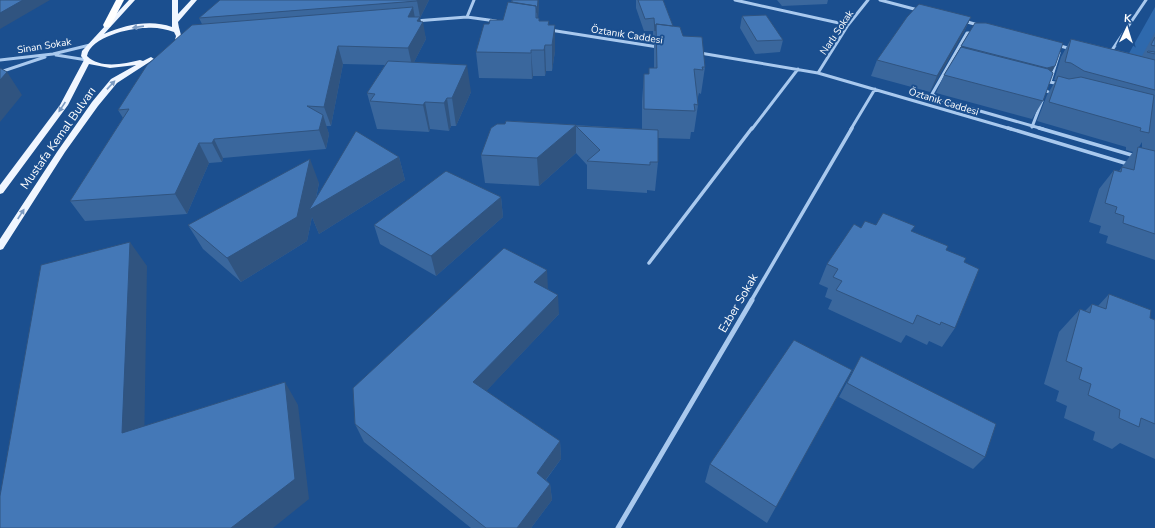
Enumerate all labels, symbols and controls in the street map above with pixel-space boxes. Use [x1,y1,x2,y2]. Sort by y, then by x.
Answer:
street label: Narlı Sokak [817,7,857,58]
north arrow [1107,8,1147,48]
text: K [1123,11,1133,26]
street label: Öztanık Caddesi [590,22,664,48]
one-way arrow [132,24,144,30]
street label: Sinan Sokak [16,35,73,57]
one-way arrow [107,80,116,90]
street label: Mustafa Kemal Bulvarı [17,84,99,192]
street label: Öztanık Caddesi [907,85,980,119]
one-way arrow [58,102,66,112]
one-way arrow [17,209,25,219]
street label: Ezber Sokak [715,270,762,335]

